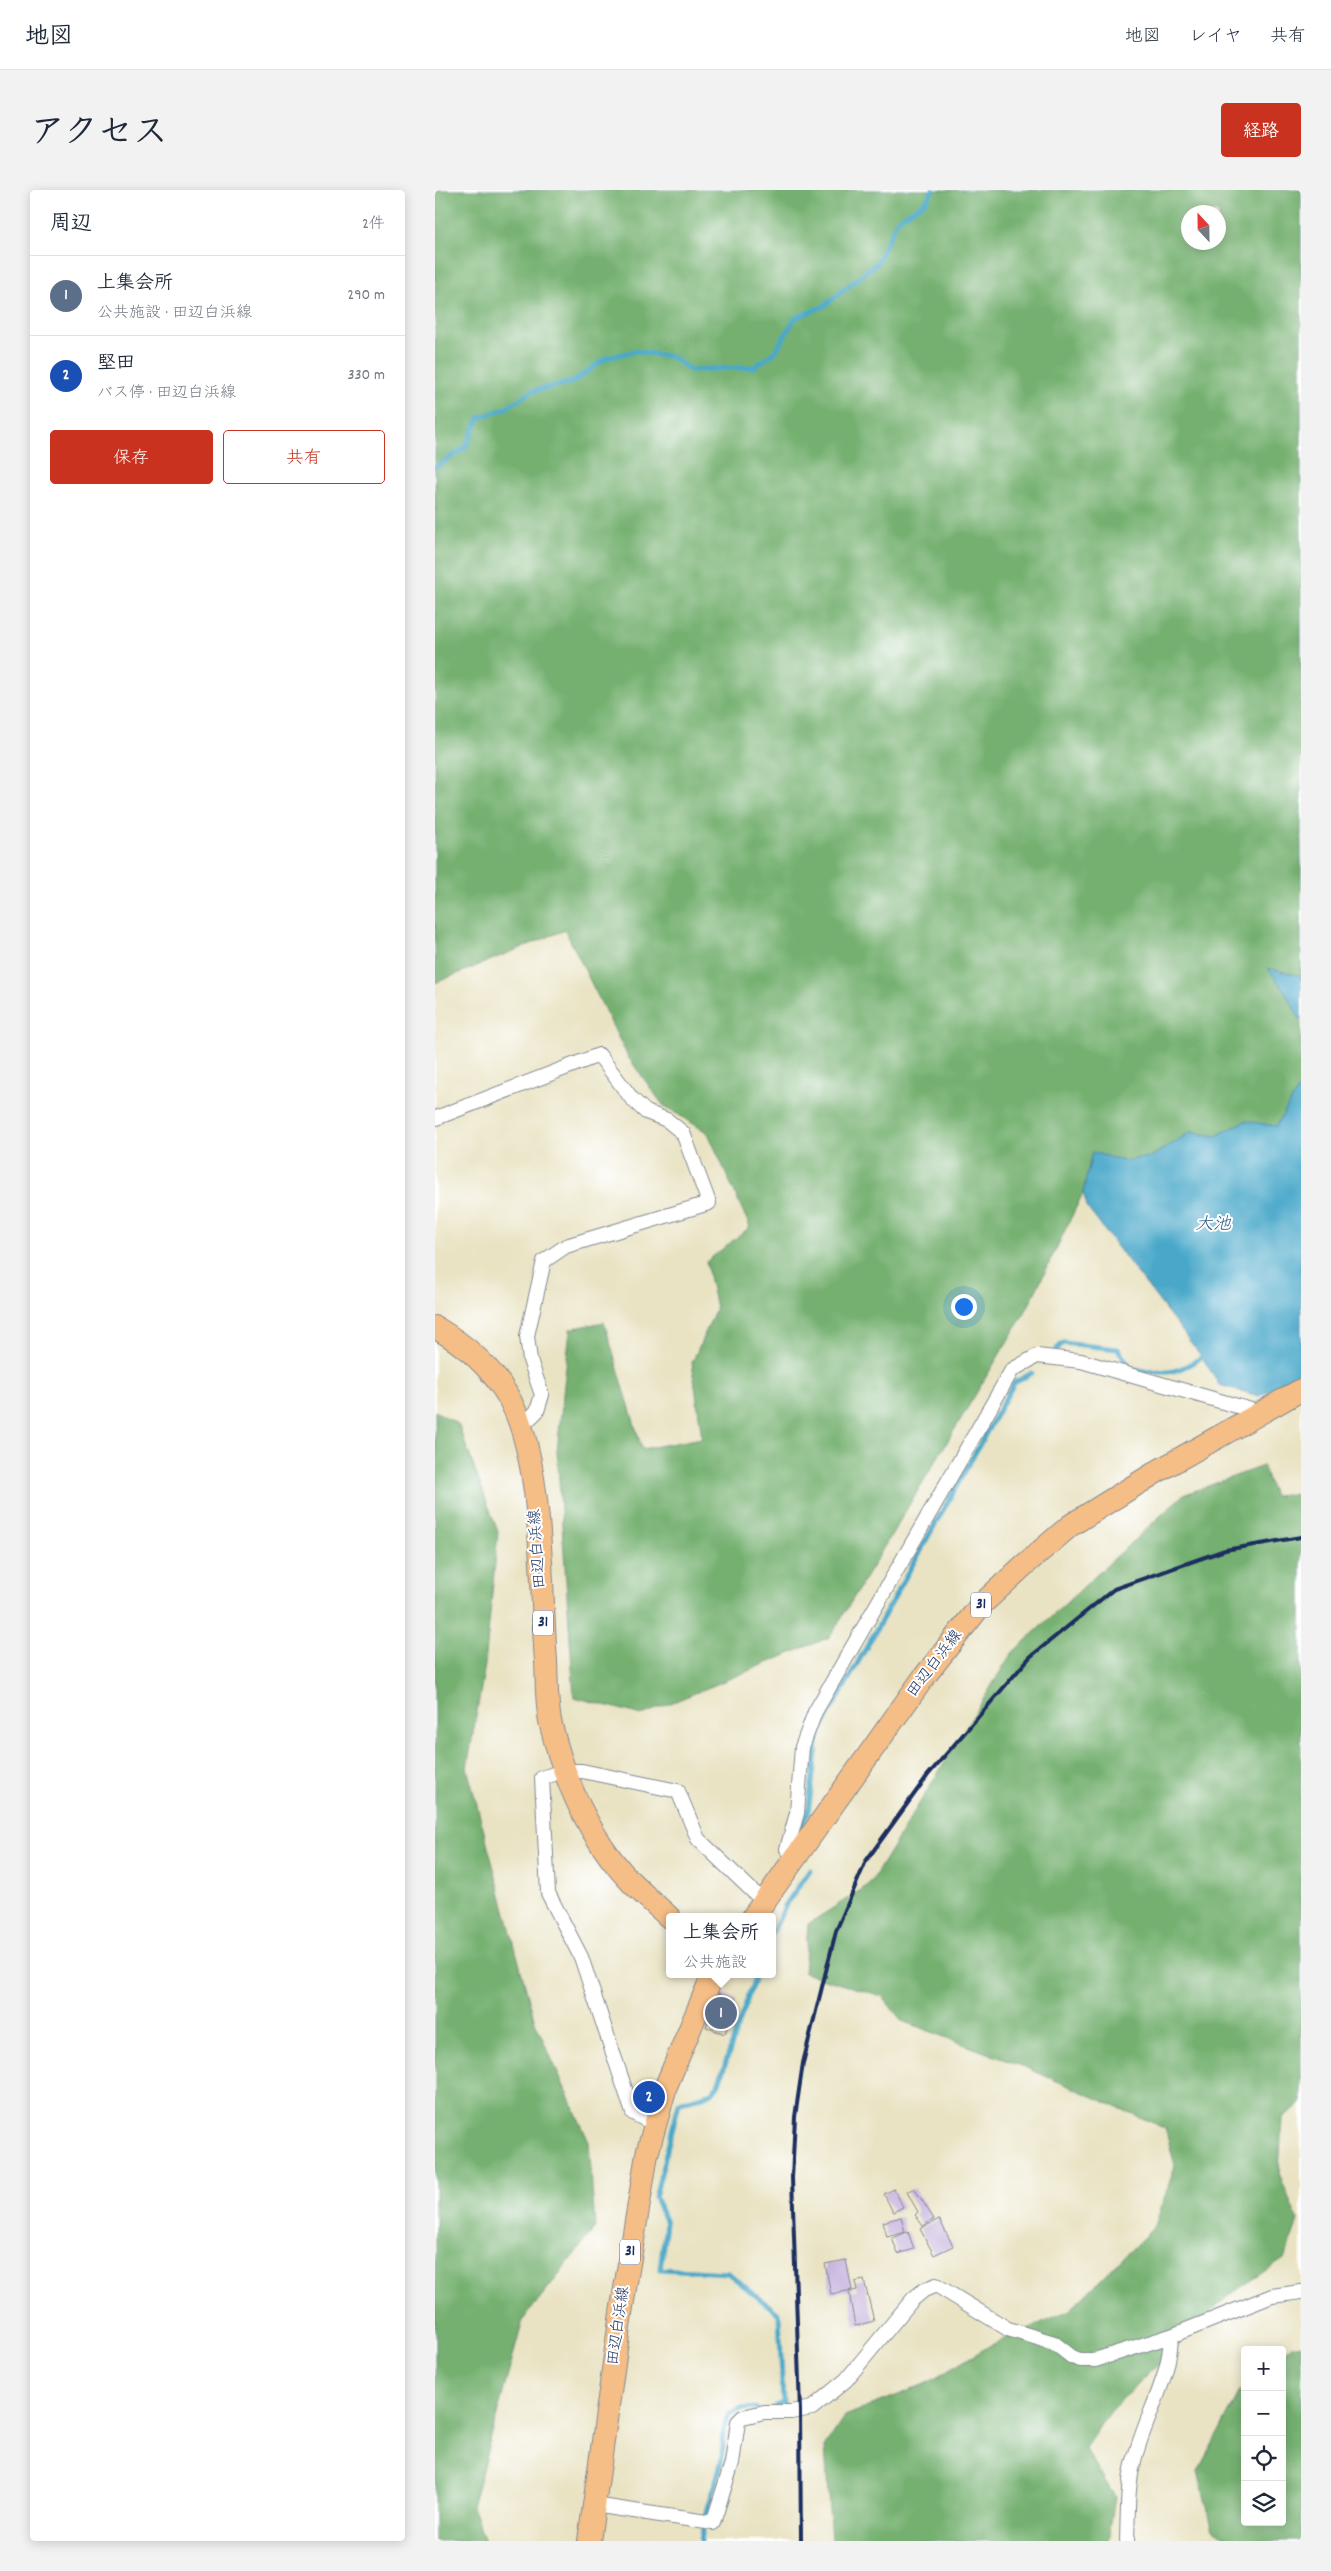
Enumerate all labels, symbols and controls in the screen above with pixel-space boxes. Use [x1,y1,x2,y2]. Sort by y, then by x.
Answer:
text: 地図 [25,21,73,55]
text: 地図 [1125,25,1161,50]
text: レイヤ [1189,25,1242,50]
text: 共有 [1270,25,1306,50]
button: 経路 [1221,103,1301,157]
text: アクセス [30,110,168,160]
north arrow [1181,205,1226,250]
text: 周辺 [50,210,92,240]
text: 2件 [362,213,385,236]
text: 上集会所 [97,271,173,298]
text: 1 [64,284,68,307]
text: 290 m [347,284,385,307]
text: 公共施設 · 田辺白浜線 [97,302,252,325]
text: 堅田 [97,351,135,378]
text: 2 [63,364,70,387]
text: 330 m [347,364,385,387]
text: バス停 · 田辺白浜線 [97,382,236,405]
button: 保存 [50,430,213,484]
button: 共有 [223,430,385,484]
water label: 大池 [1195,1213,1232,1238]
your location [951,1294,977,1320]
street label: 田辺白浜線 [524,1508,552,1590]
road number: 31 [971,1592,991,1618]
road number: 31 [533,1610,553,1636]
street label: 田辺白浜線 [902,1625,968,1703]
popup [666,1913,776,1978]
text: 上集会所 [683,1921,759,1948]
text: 公共施設 [683,1952,747,1975]
pin: 1 [705,1994,737,2032]
pin: 2 [633,2078,665,2116]
road number: 31 [620,2240,640,2264]
street label: 田辺白浜線 [602,2285,636,2367]
map controls [1241,2346,1286,2526]
button: + [1241,2346,1286,2391]
button: − [1241,2391,1286,2436]
button: locate [1241,2436,1286,2481]
button: layers [1241,2481,1286,2526]

